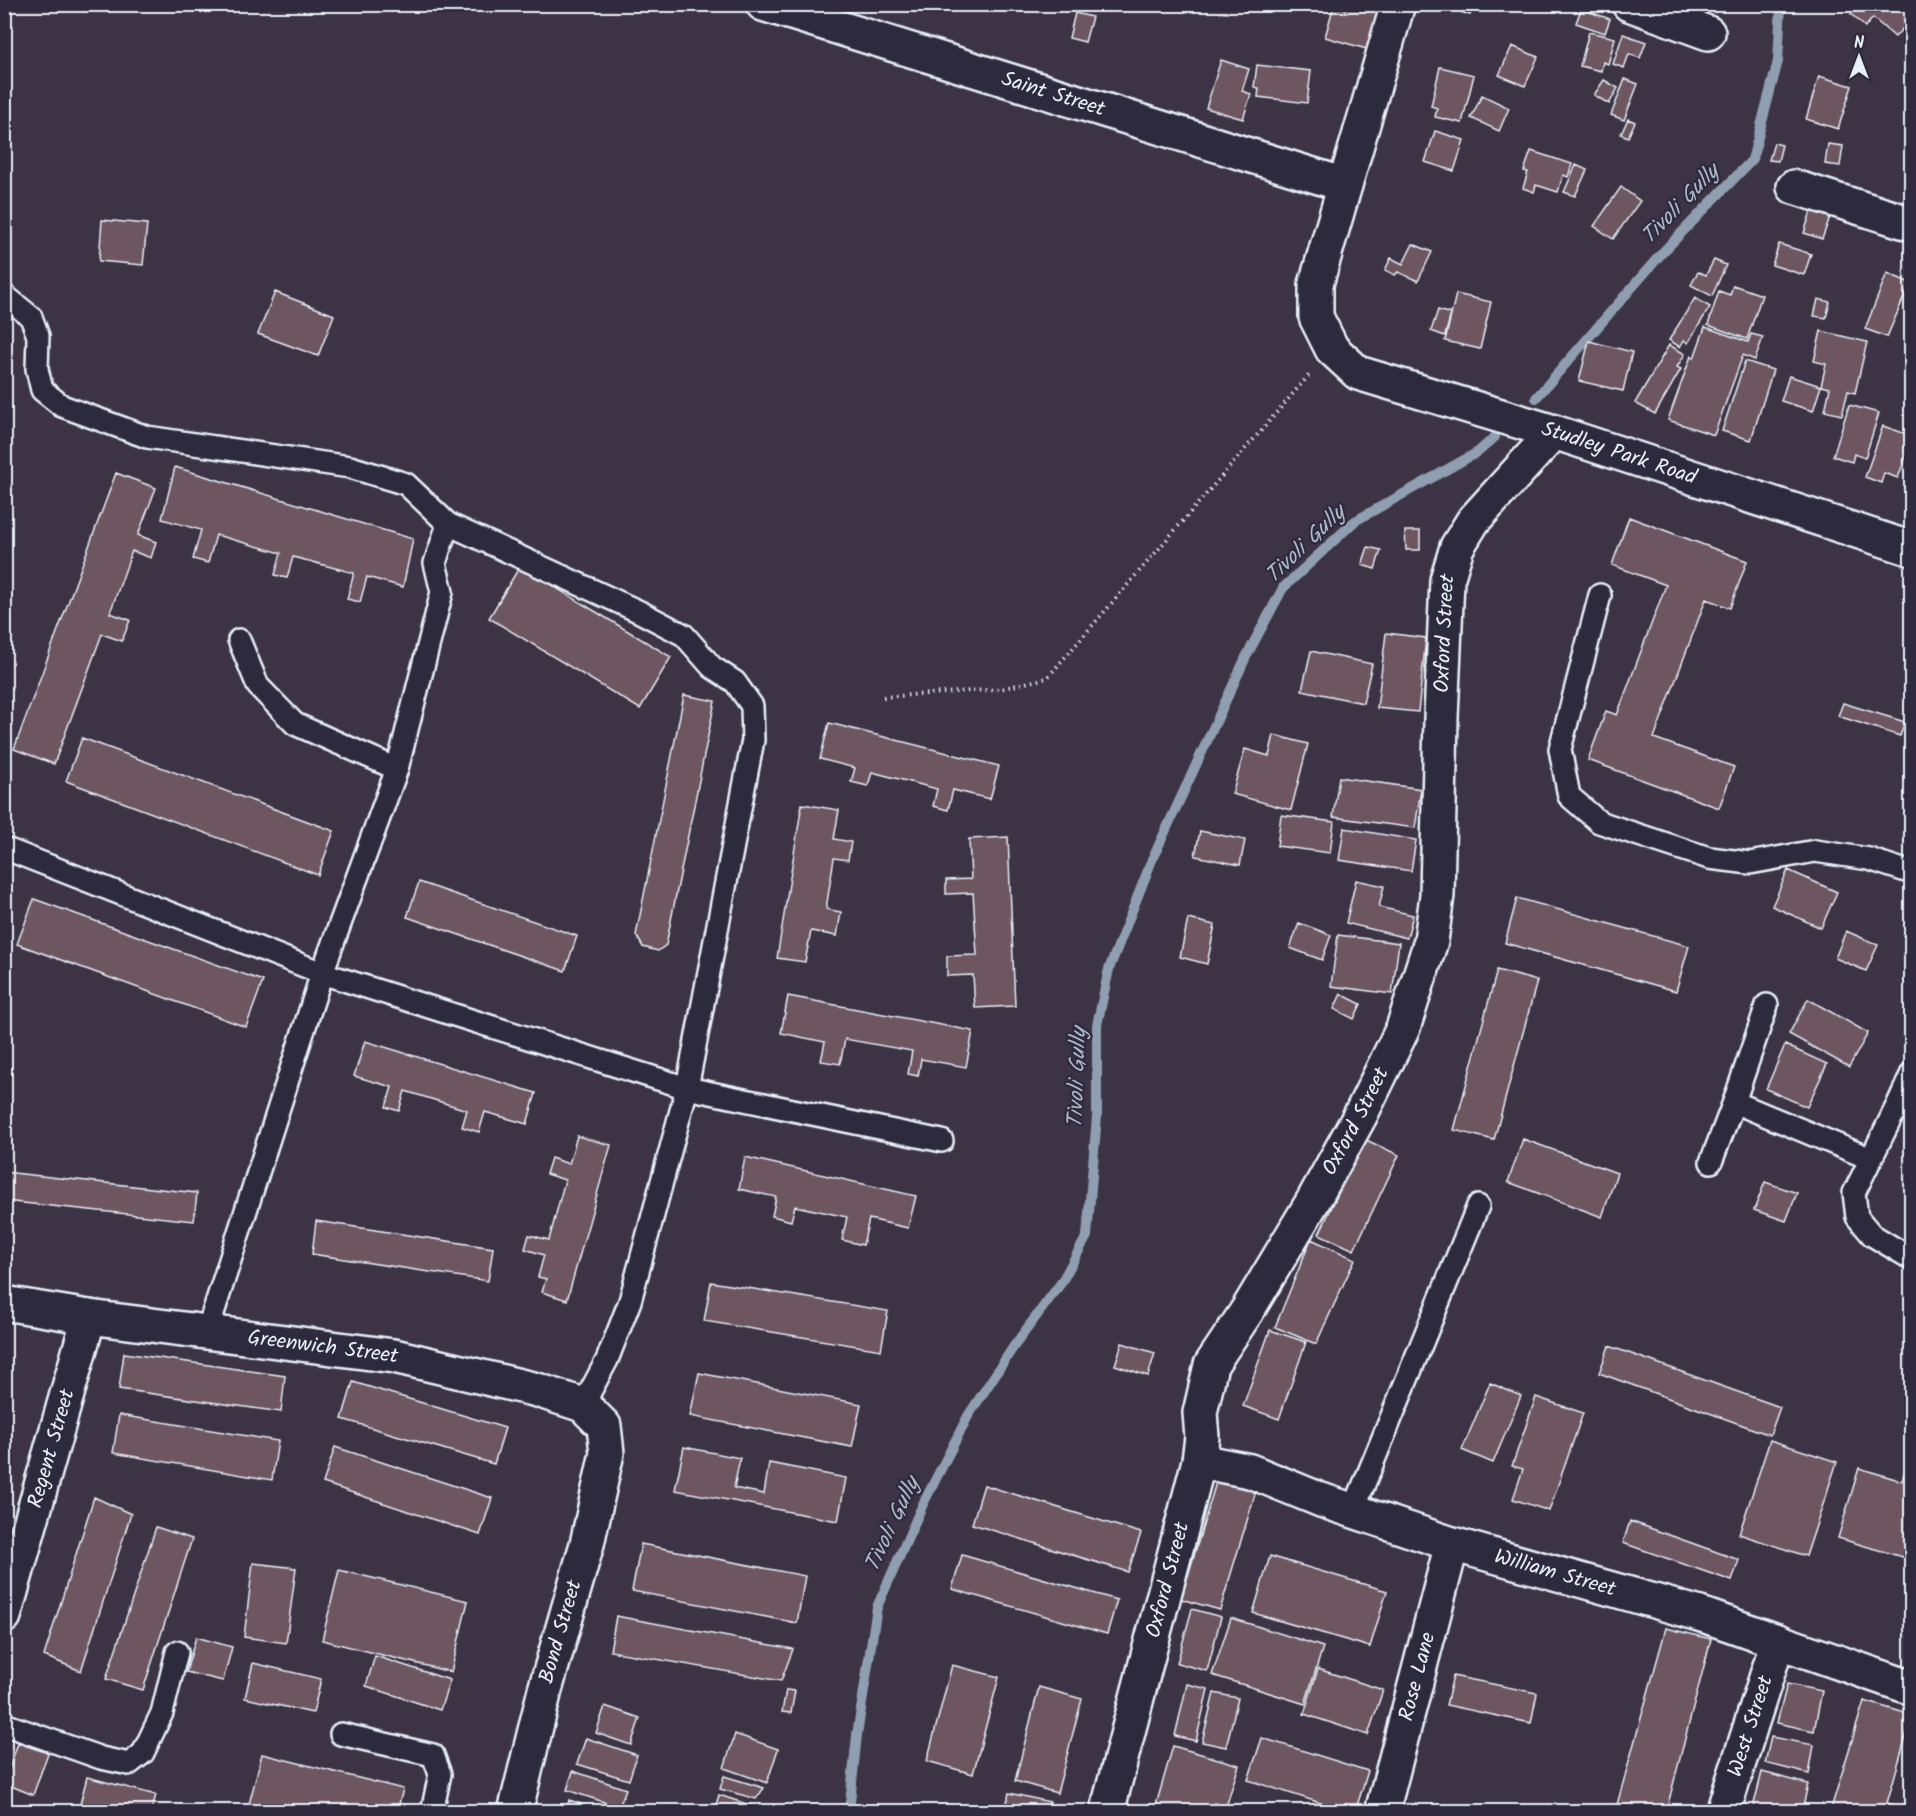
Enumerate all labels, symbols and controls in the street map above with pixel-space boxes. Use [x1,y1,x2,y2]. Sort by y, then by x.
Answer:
north arrow [1829,27,1889,87]
text: N [1854,31,1864,56]
street label: Saint Street [997,63,1110,126]
water label: Tivoli Gully [1633,154,1731,253]
street label: Studley Park Road [1537,413,1701,494]
water label: Tivoli Gully [1258,495,1357,593]
street label: Oxford Street [1426,569,1465,693]
water label: Tivoli Gully [1059,1023,1097,1129]
street label: Oxford Street [1314,1061,1398,1182]
street label: Greenwich Street [246,1321,401,1373]
street label: Regent Street [19,1385,84,1512]
water label: Tivoli Gully [856,1469,932,1578]
street label: Oxford Street [1137,1518,1199,1641]
street label: William Street [1490,1540,1621,1606]
street label: Bond Street [530,1576,592,1688]
street label: Rose Lane [1390,1628,1445,1725]
street label: West Street [1719,1671,1783,1781]

